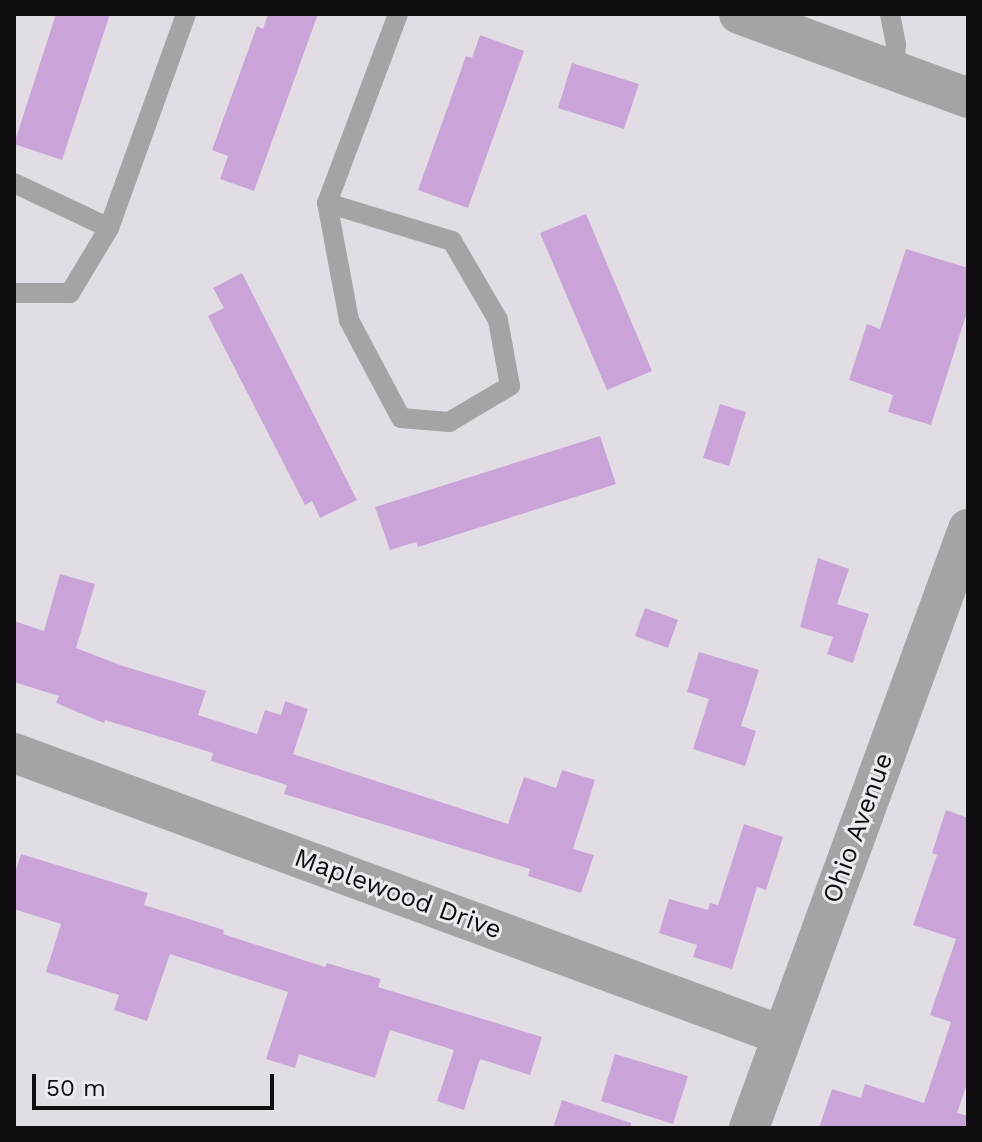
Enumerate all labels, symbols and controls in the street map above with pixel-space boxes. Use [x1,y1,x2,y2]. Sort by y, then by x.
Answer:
street label: Ohio Avenue [816,748,900,908]
street label: Maplewood Drive [290,842,506,946]
scale bar [36,1058,278,1108]
text: 50 m [46,1074,106,1102]

